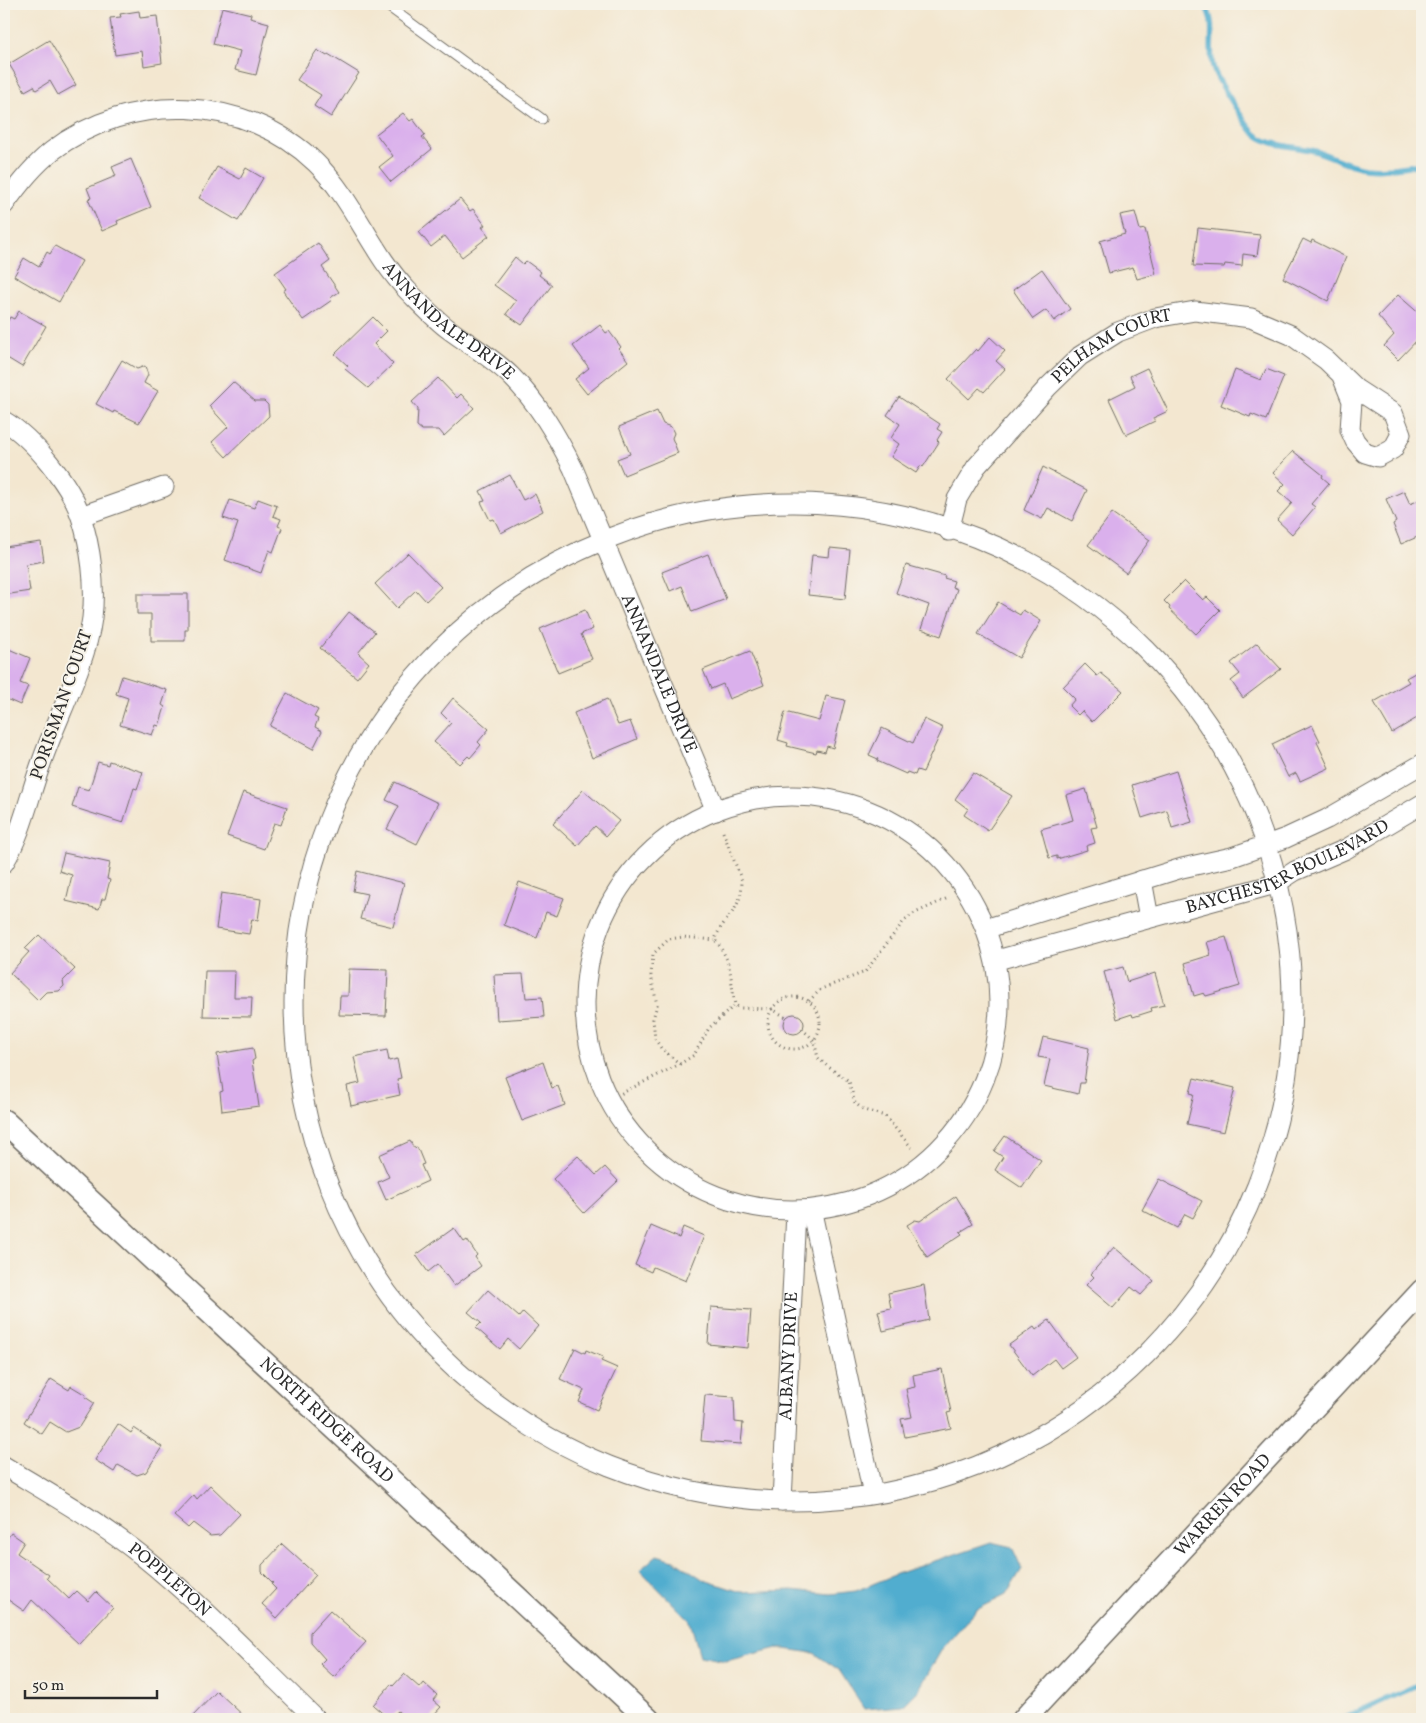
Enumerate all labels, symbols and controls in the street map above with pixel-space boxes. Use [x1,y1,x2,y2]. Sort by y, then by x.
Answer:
street label: ANNANDALE DRIVE [376,257,521,386]
street label: PELHAM COURT [1046,303,1174,390]
street label: ANNANDALE DRIVE [614,590,703,757]
street label: PORISMAN COURT [25,626,100,783]
street label: BAYCHESTER BOULEVARD [1183,814,1394,920]
street label: ALBANY DRIVE [773,1291,805,1421]
street label: NORTH RIDGE ROAD [254,1352,399,1489]
street label: WARREN ROAD [1169,1448,1277,1562]
street label: POPPLETON [123,1537,216,1623]
scale bar [25,1668,158,1700]
text: 50 m [32,1676,64,1697]

